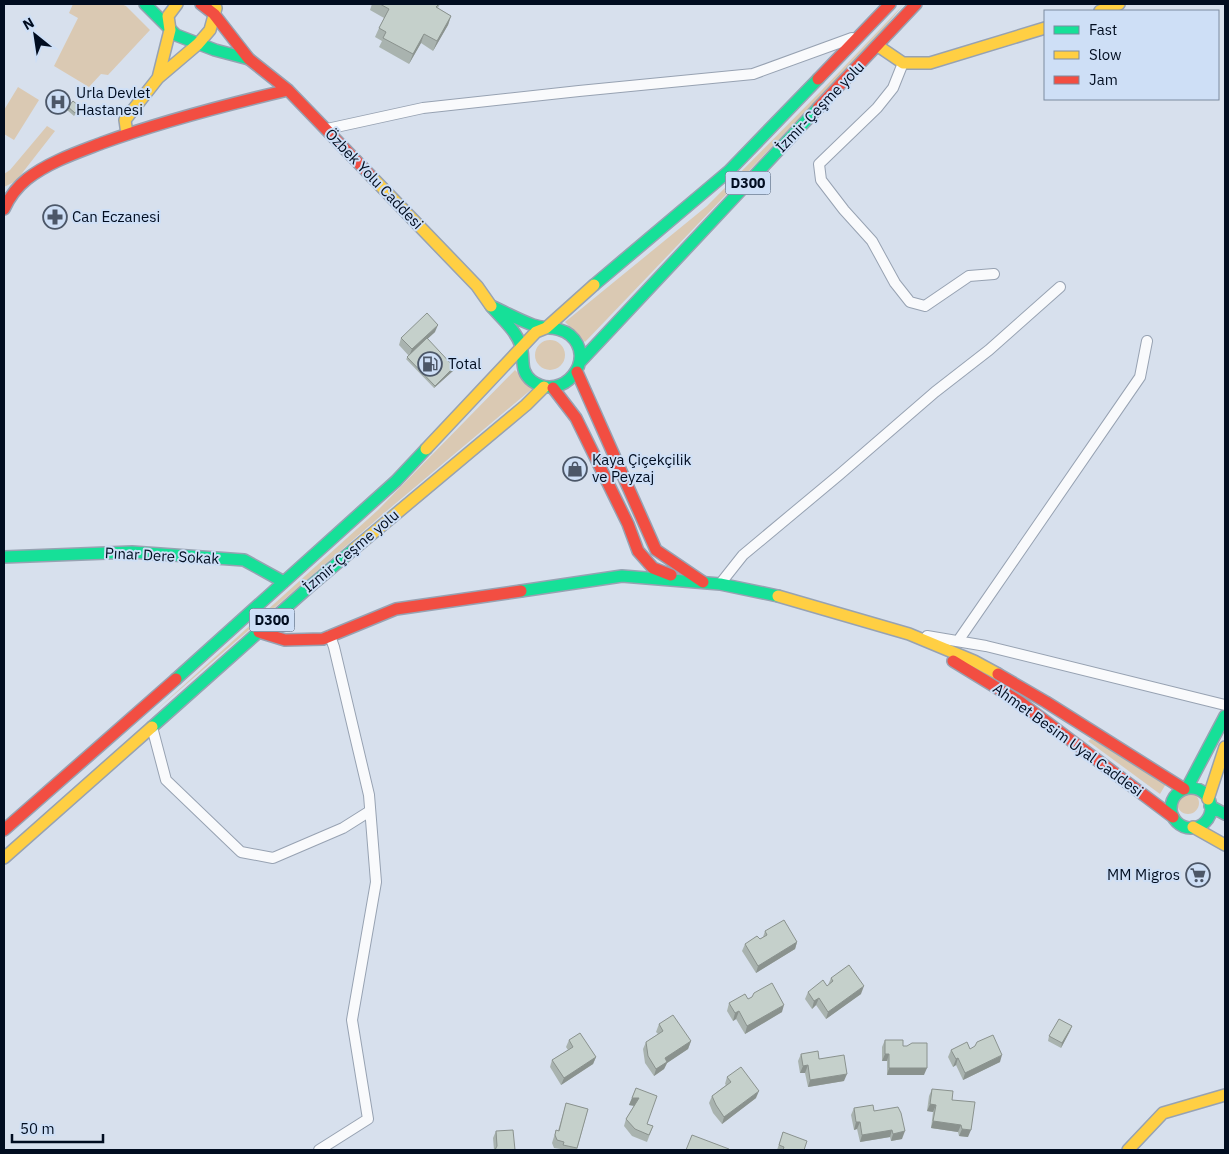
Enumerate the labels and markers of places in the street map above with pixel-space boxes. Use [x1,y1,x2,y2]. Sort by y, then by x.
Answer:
place label: Urla Devlet Hastanesi [76,83,150,119]
hospital icon: Urla Devlet Hastanesi [45,89,71,115]
pharmacy icon: Can Eczanesi [42,204,68,230]
place label: Can Eczanesi [72,207,160,226]
fuel station icon: Total [417,351,443,377]
place label: Total [448,354,481,373]
place label: Kaya Çiçekçilik ve Peyzaj [592,450,692,486]
shop icon: Kaya Çiçekçilik ve Peyzaj [562,456,588,482]
supermarket icon: MM Migros [1185,862,1211,888]
place label: MM Migros [1107,865,1180,884]

